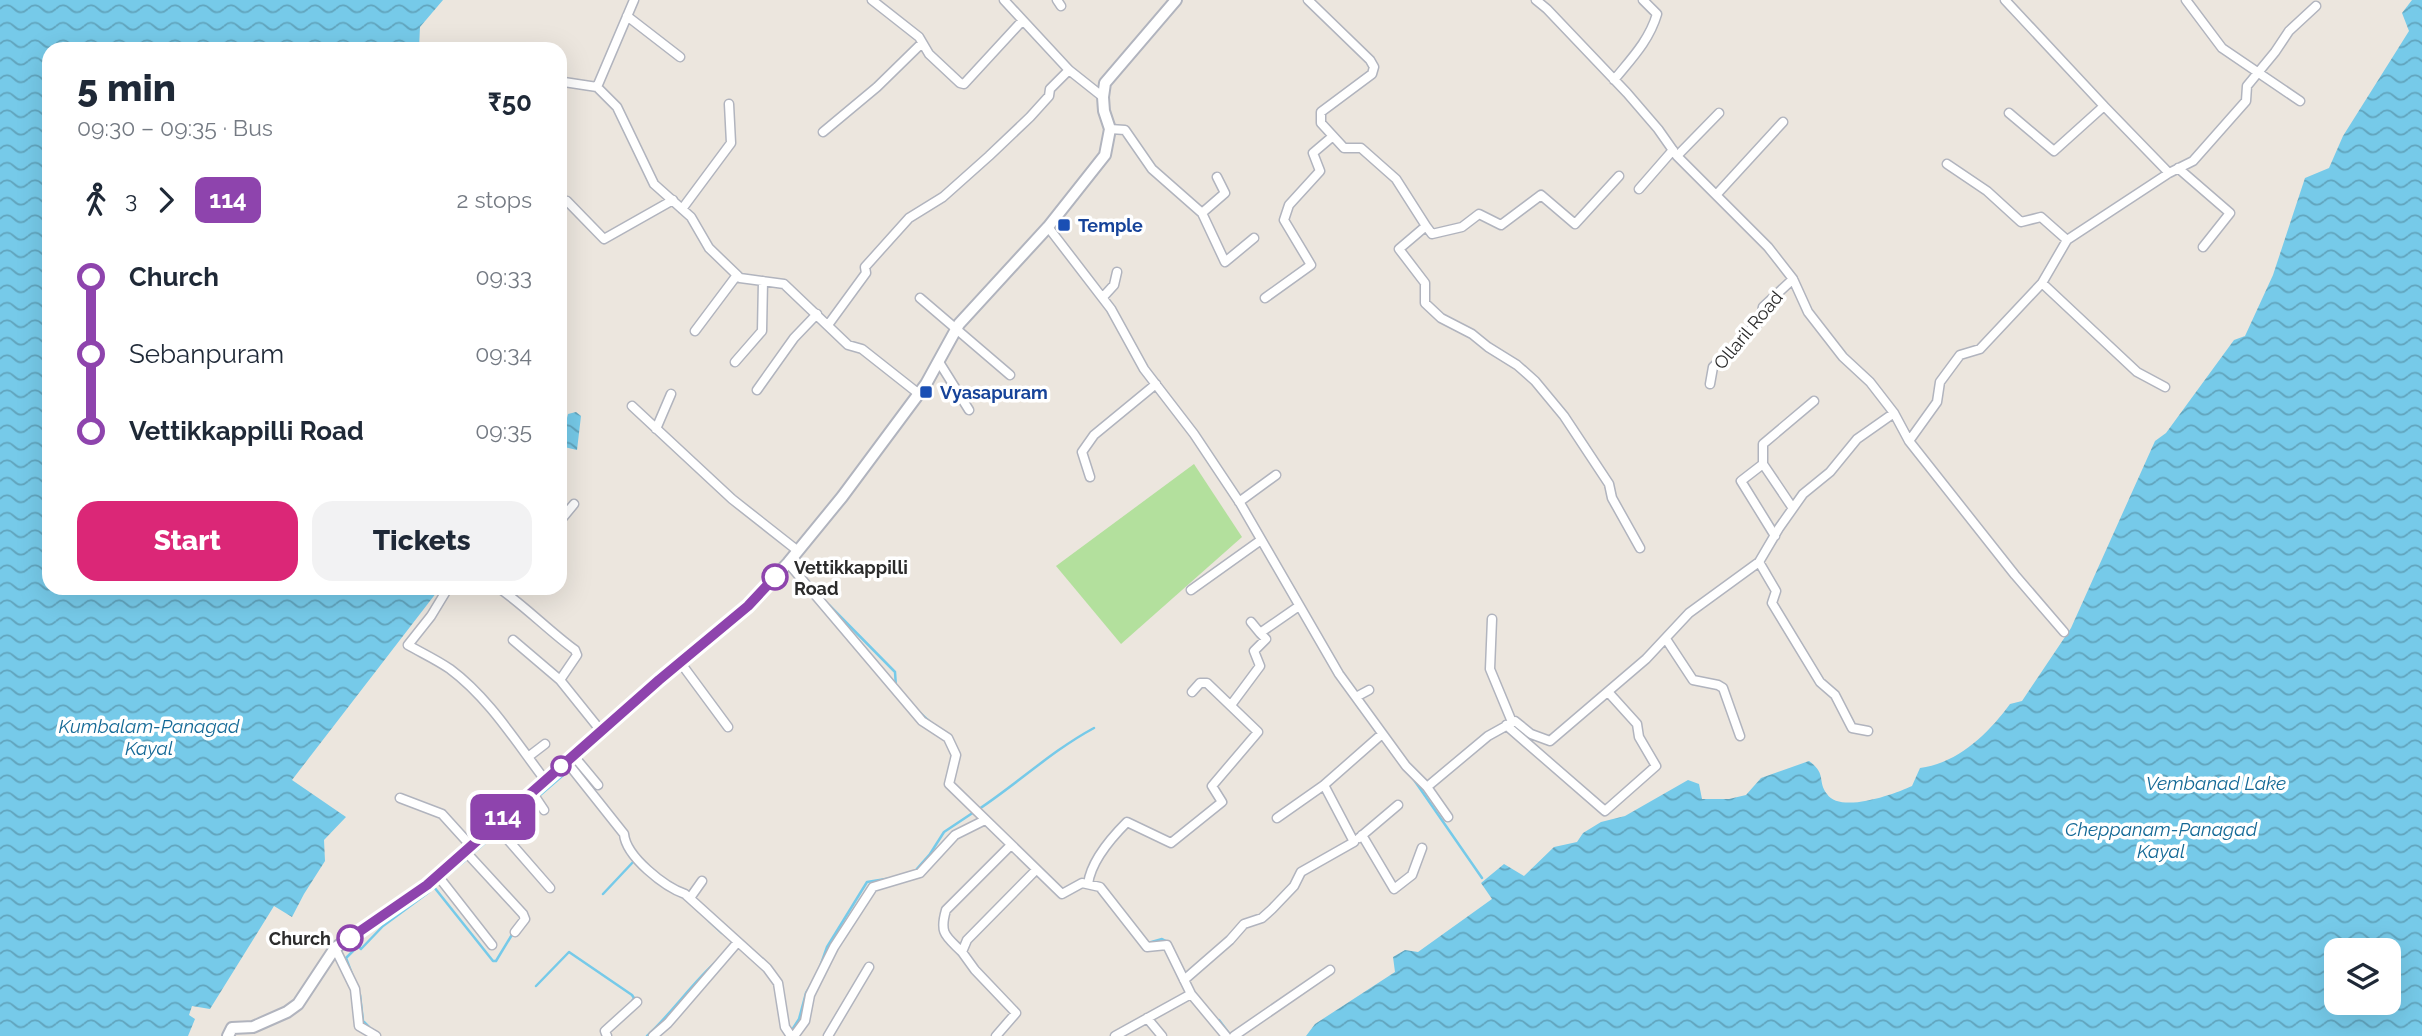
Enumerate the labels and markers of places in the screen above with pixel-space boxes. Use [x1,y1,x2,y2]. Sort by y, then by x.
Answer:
place label: Temple [1078,215,1143,236]
marker: Temple [1056,217,1072,233]
place label: Vyasapuram [940,382,1048,403]
marker: Vyasapuram [918,384,934,400]
place label: Vettikkappilli Road [794,557,908,599]
marker: Vettikkappilli Road [762,564,788,590]
unlabelled marker [551,756,571,776]
marker: Church [337,925,363,951]
place label: Church [269,928,331,949]

